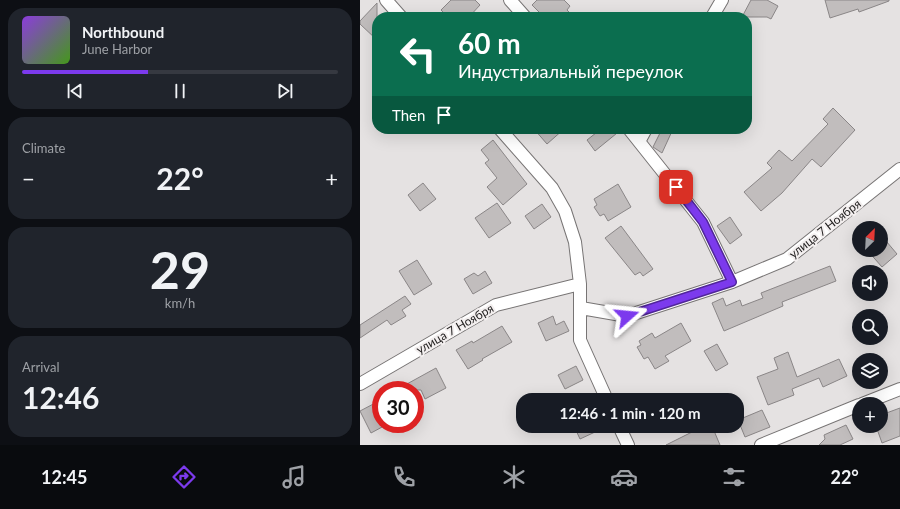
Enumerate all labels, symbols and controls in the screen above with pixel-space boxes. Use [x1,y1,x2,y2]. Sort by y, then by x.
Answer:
text: Northbound [82,23,164,41]
text: 60 m [458,26,521,60]
icon: left [392,28,444,80]
text: June Harbor [82,41,152,57]
text: Индустриальный переулок [458,60,683,82]
icon: previous [64,80,86,102]
icon: pause [169,80,191,102]
icon: next [274,80,296,102]
icon: arrive [433,104,455,126]
text: Then [392,106,425,124]
text: Climate [22,140,65,156]
text: 22° [156,160,204,196]
text: − [22,165,35,192]
text: + [325,165,338,192]
pin [659,170,693,204]
icon: arrive [665,176,687,198]
street label: улица 7 Ноября [786,196,864,261]
north arrow [852,221,888,257]
map controls [852,221,888,433]
text: 29 [150,238,210,300]
button: sound [852,265,888,301]
text: km/h [165,295,195,311]
position arrow [606,295,648,337]
street label: улица 7 Ноября [413,300,496,357]
button: search [852,309,888,345]
button: layers [852,353,888,389]
text: Arrival [22,359,59,375]
text: 12:46 [22,379,99,415]
speed limit sign: 30 [372,381,424,433]
button: + [852,397,888,433]
text: 12:46 · 1 min · 120 m [560,404,700,422]
icon: directions [170,463,198,491]
icon: music [280,463,308,491]
icon: phone [390,463,418,491]
icon: climate [500,463,528,491]
icon: car [610,463,638,491]
icon: filters [720,463,748,491]
text: 12:45 [41,466,87,488]
text: 22° [830,466,859,488]

